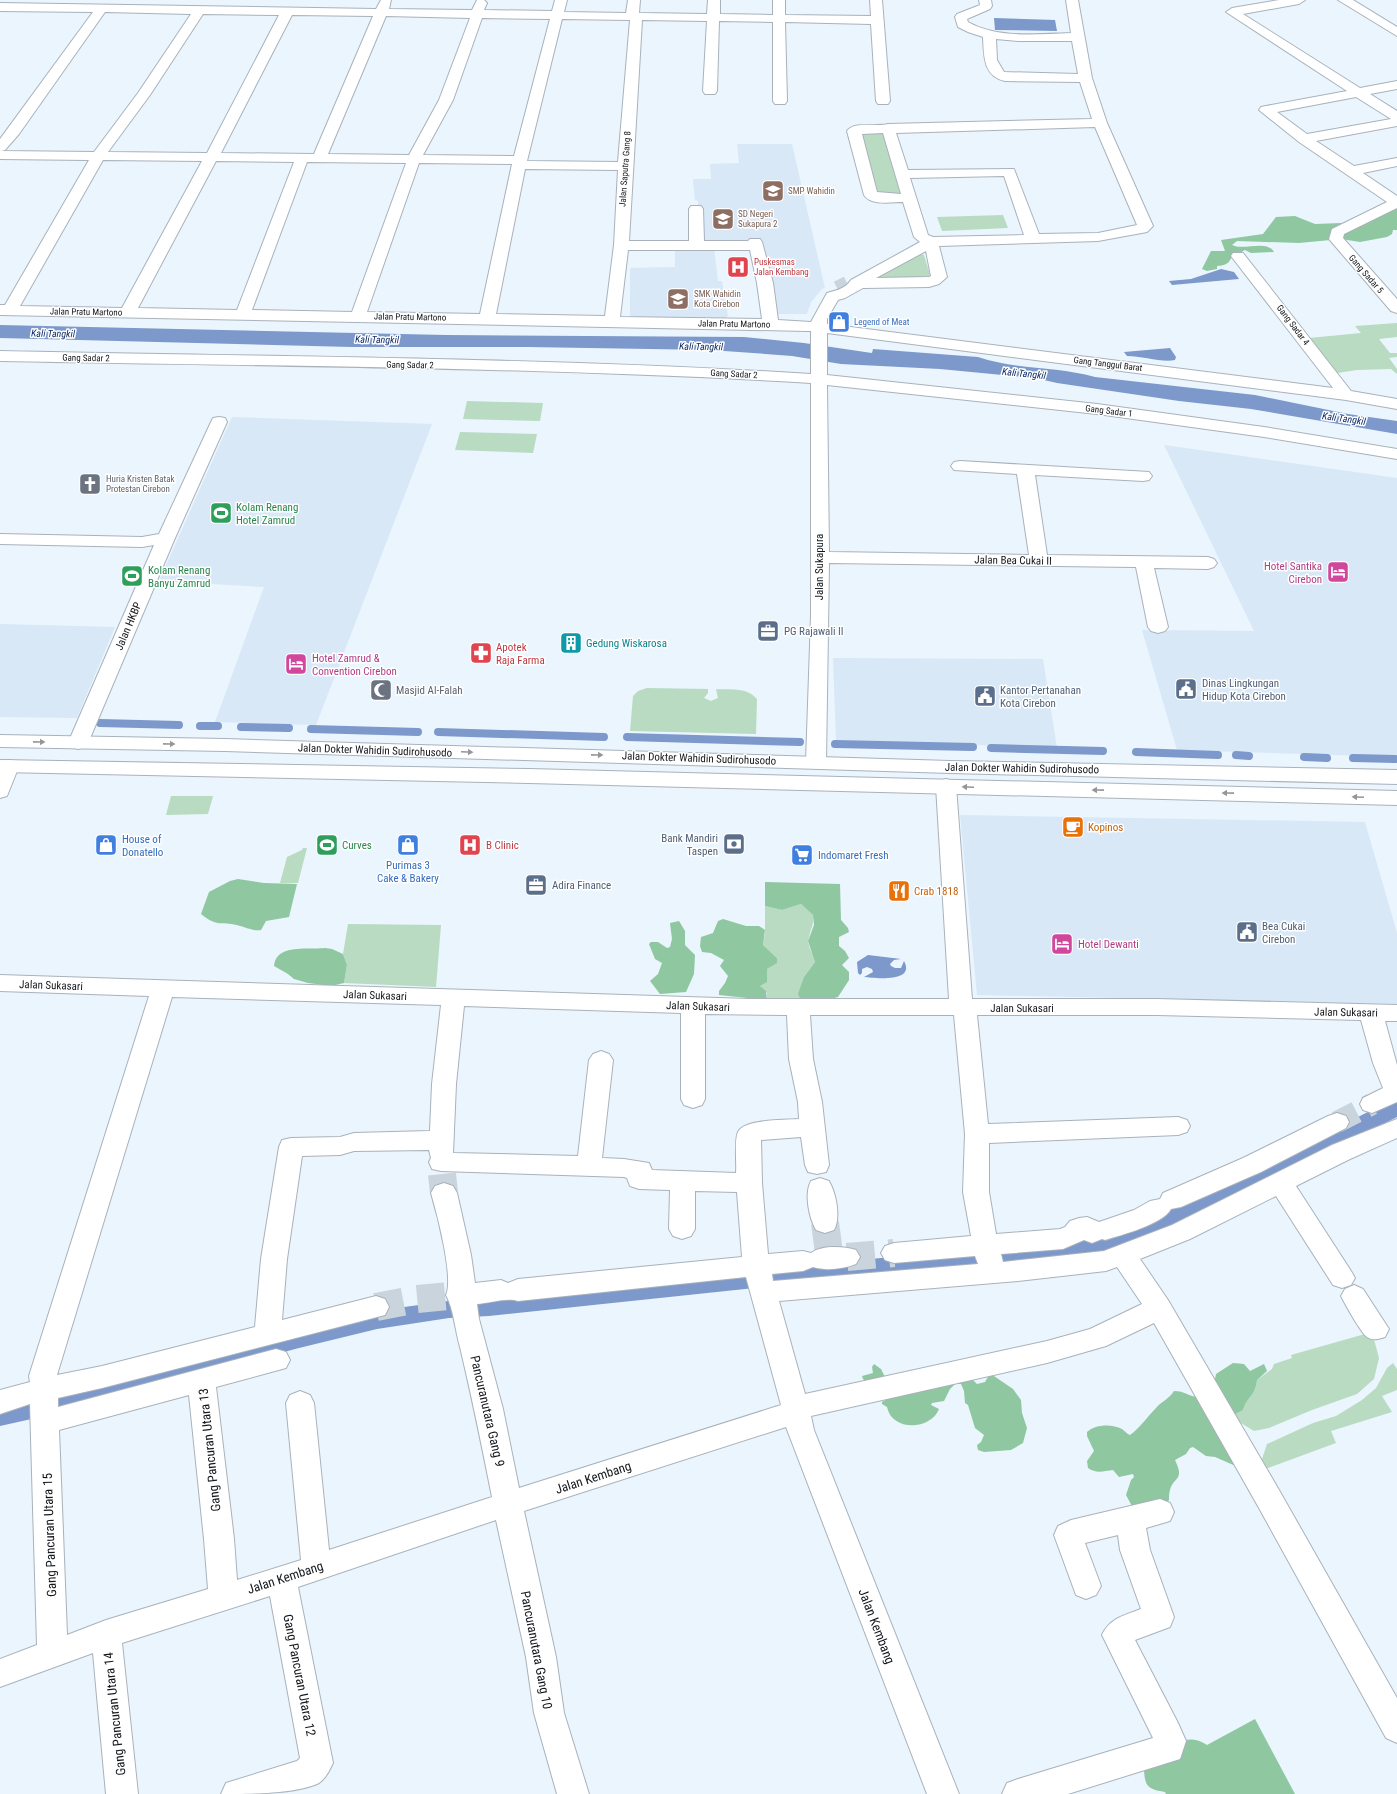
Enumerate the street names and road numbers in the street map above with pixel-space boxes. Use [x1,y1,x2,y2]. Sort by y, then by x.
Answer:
street label: Jalan Saputra Gang 8 [617,131,633,207]
street label: Gang Sadar 5 [1347,253,1386,296]
street label: Gang Sadar 4 [1275,303,1312,347]
street label: Jalan Pratu Martono [50,306,123,318]
street label: Jalan Pratu Martono [374,311,447,323]
street label: Jalan Pratu Martono [698,318,771,330]
street label: Gang Sadar 2 [62,353,110,363]
street label: Gang Tanggul Barat [1073,355,1143,373]
street label: Gang Sadar 2 [386,360,434,370]
street label: Gang Sadar 2 [710,368,759,380]
street label: Gang Sadar 1 [1085,403,1133,419]
street label: Jalan Sukapura [813,534,826,600]
street label: Jalan Bea Cukai II [974,553,1052,568]
street label: Jalan HKBP [112,600,144,652]
street label: Jalan Dokter Wahidin Sudirohusodo [298,741,453,760]
street label: Jalan Dokter Wahidin Sudirohusodo [622,749,777,768]
street label: Jalan Dokter Wahidin Sudirohusodo [945,761,1100,776]
street label: Jalan Sukasari [19,978,83,993]
street label: Jalan Sukasari [343,988,407,1003]
street label: Jalan Sukasari [666,999,730,1014]
street label: Jalan Sukasari [990,1002,1054,1015]
street label: Jalan Sukasari [1314,1005,1378,1020]
street label: Pancuranutara Gang 9 [467,1354,508,1468]
street label: Gang Pancuran Utara 13 [196,1388,223,1512]
street label: Jalan Kembang [553,1458,633,1497]
street label: Gang Pancuran Utara 15 [40,1473,59,1597]
street label: Jalan Kembang [245,1558,325,1597]
street label: Jalan Kembang [855,1587,898,1666]
street label: Pancuranutara Gang 10 [518,1590,555,1710]
street label: Gang Pancuran Utara 12 [280,1613,319,1737]
street label: Gang Pancuran Utara 14 [101,1651,128,1776]

